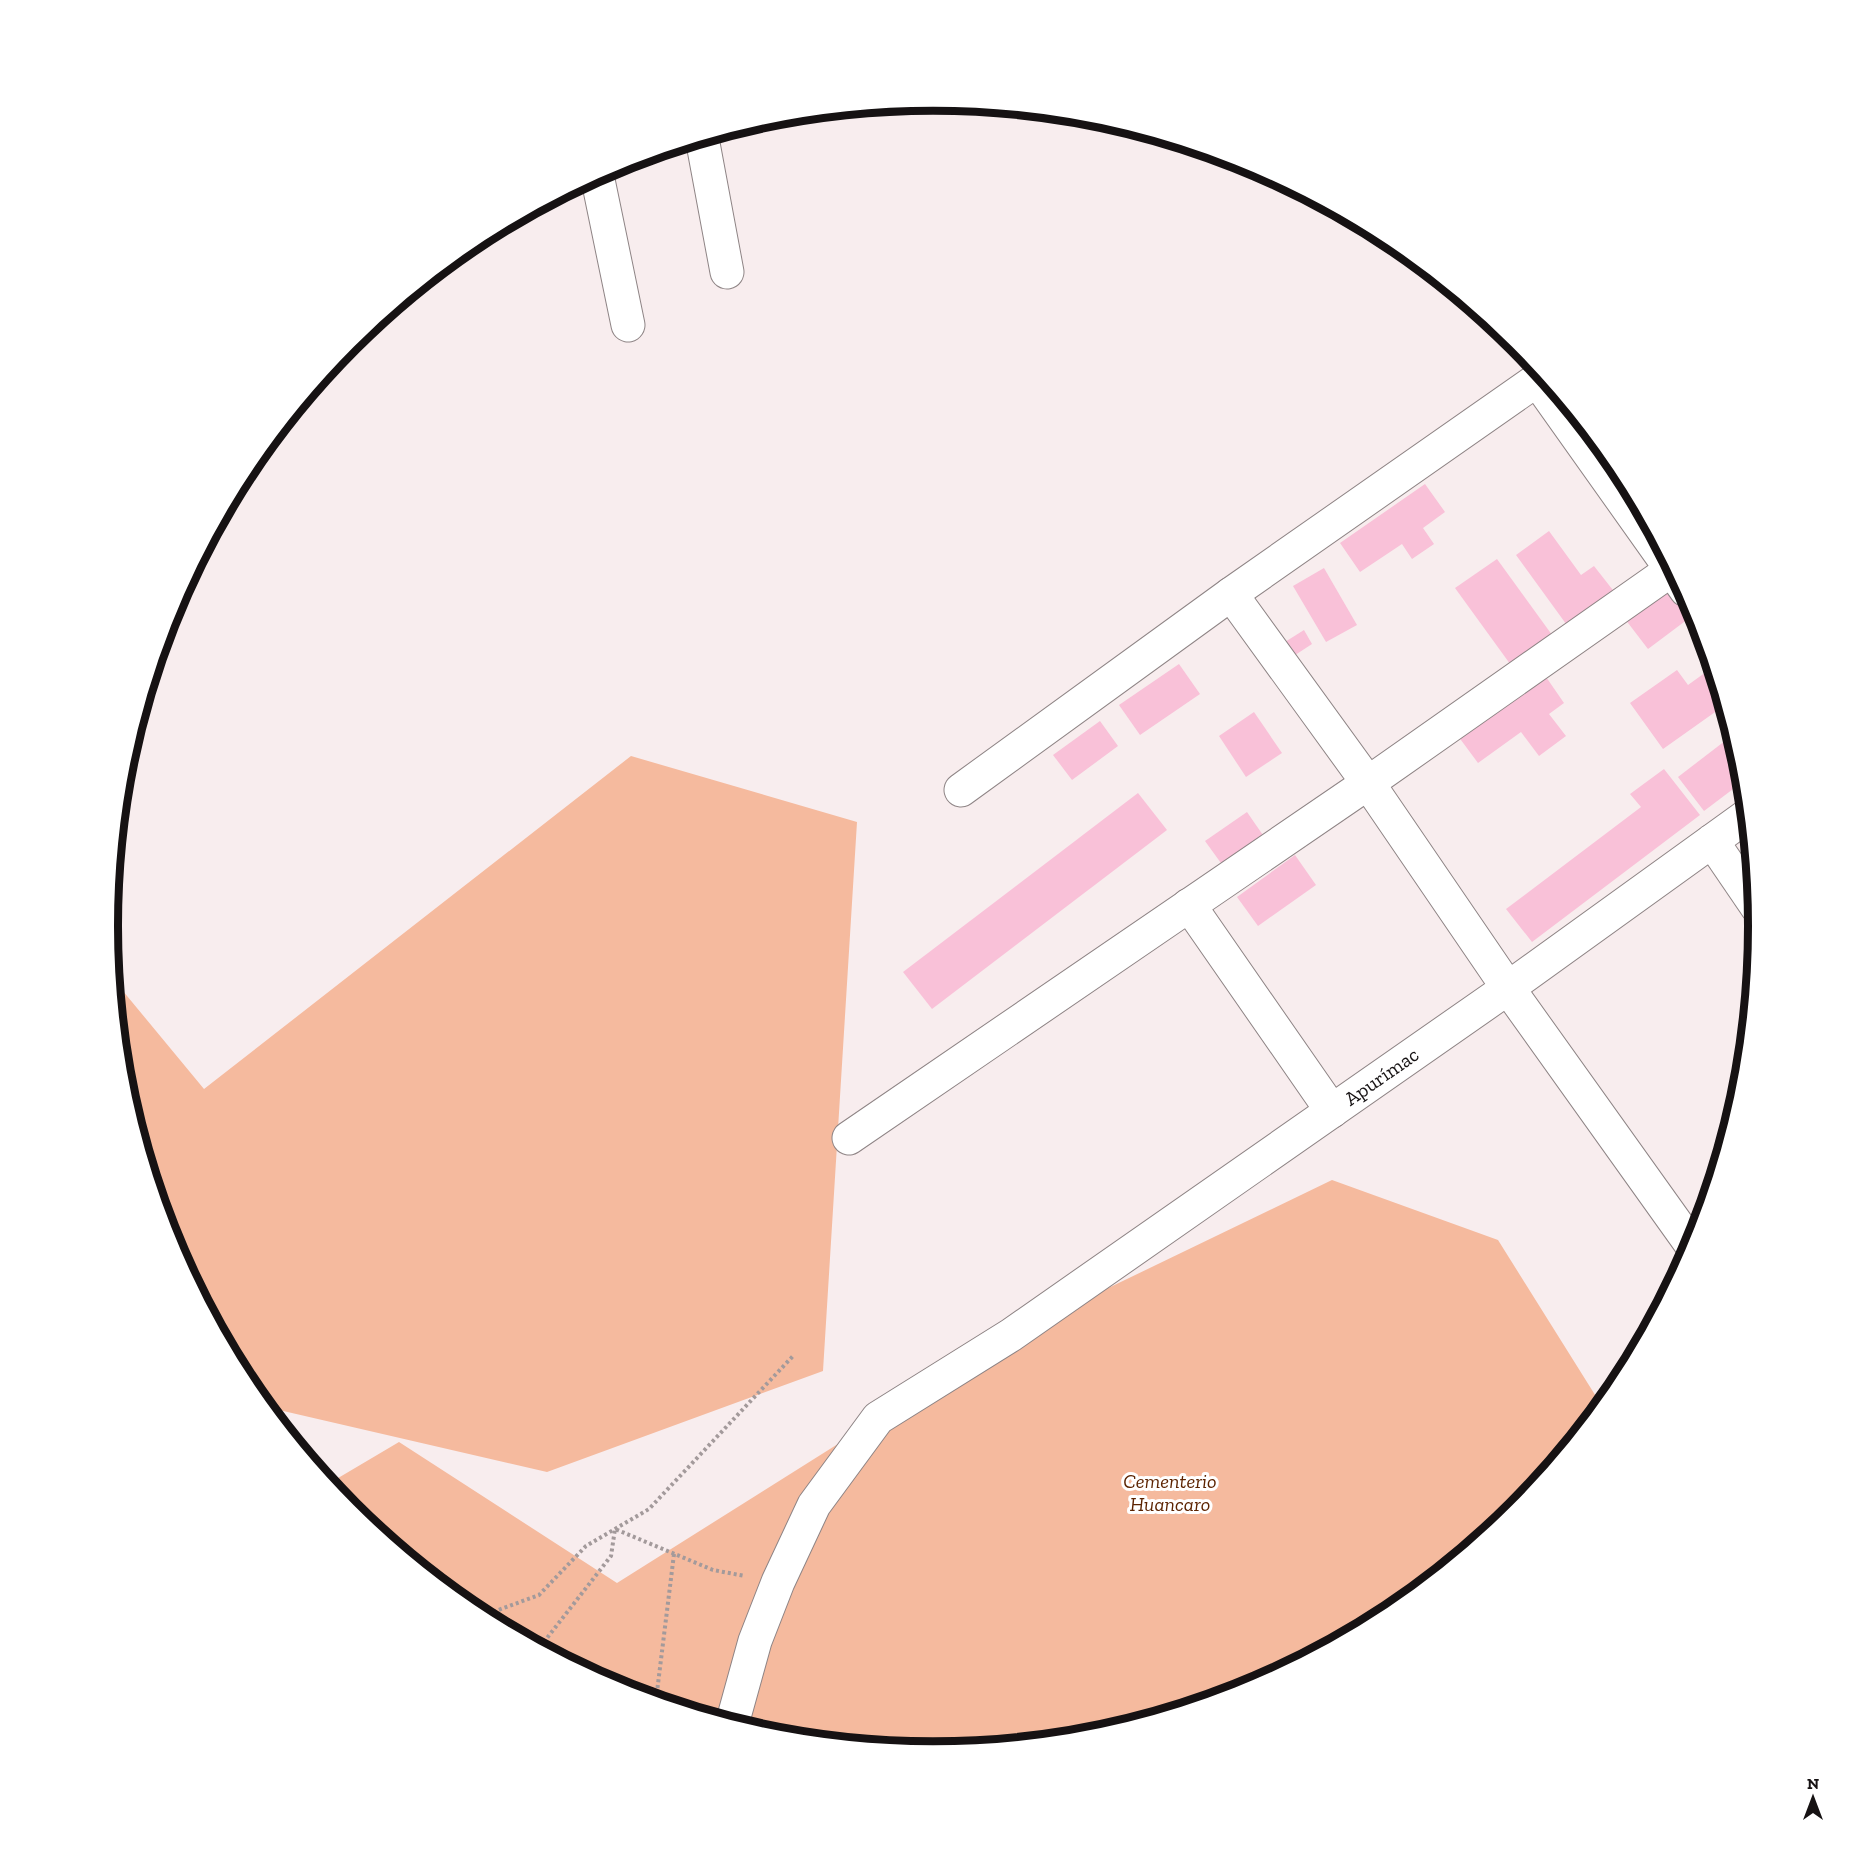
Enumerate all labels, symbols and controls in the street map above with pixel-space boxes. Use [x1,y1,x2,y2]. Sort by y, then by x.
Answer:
street label: Apurímac [1340,1042,1423,1111]
park label: Cementerio Huancaro [1123,1469,1217,1516]
north arrow [1783,1768,1843,1828]
text: N [1807,1774,1819,1793]

